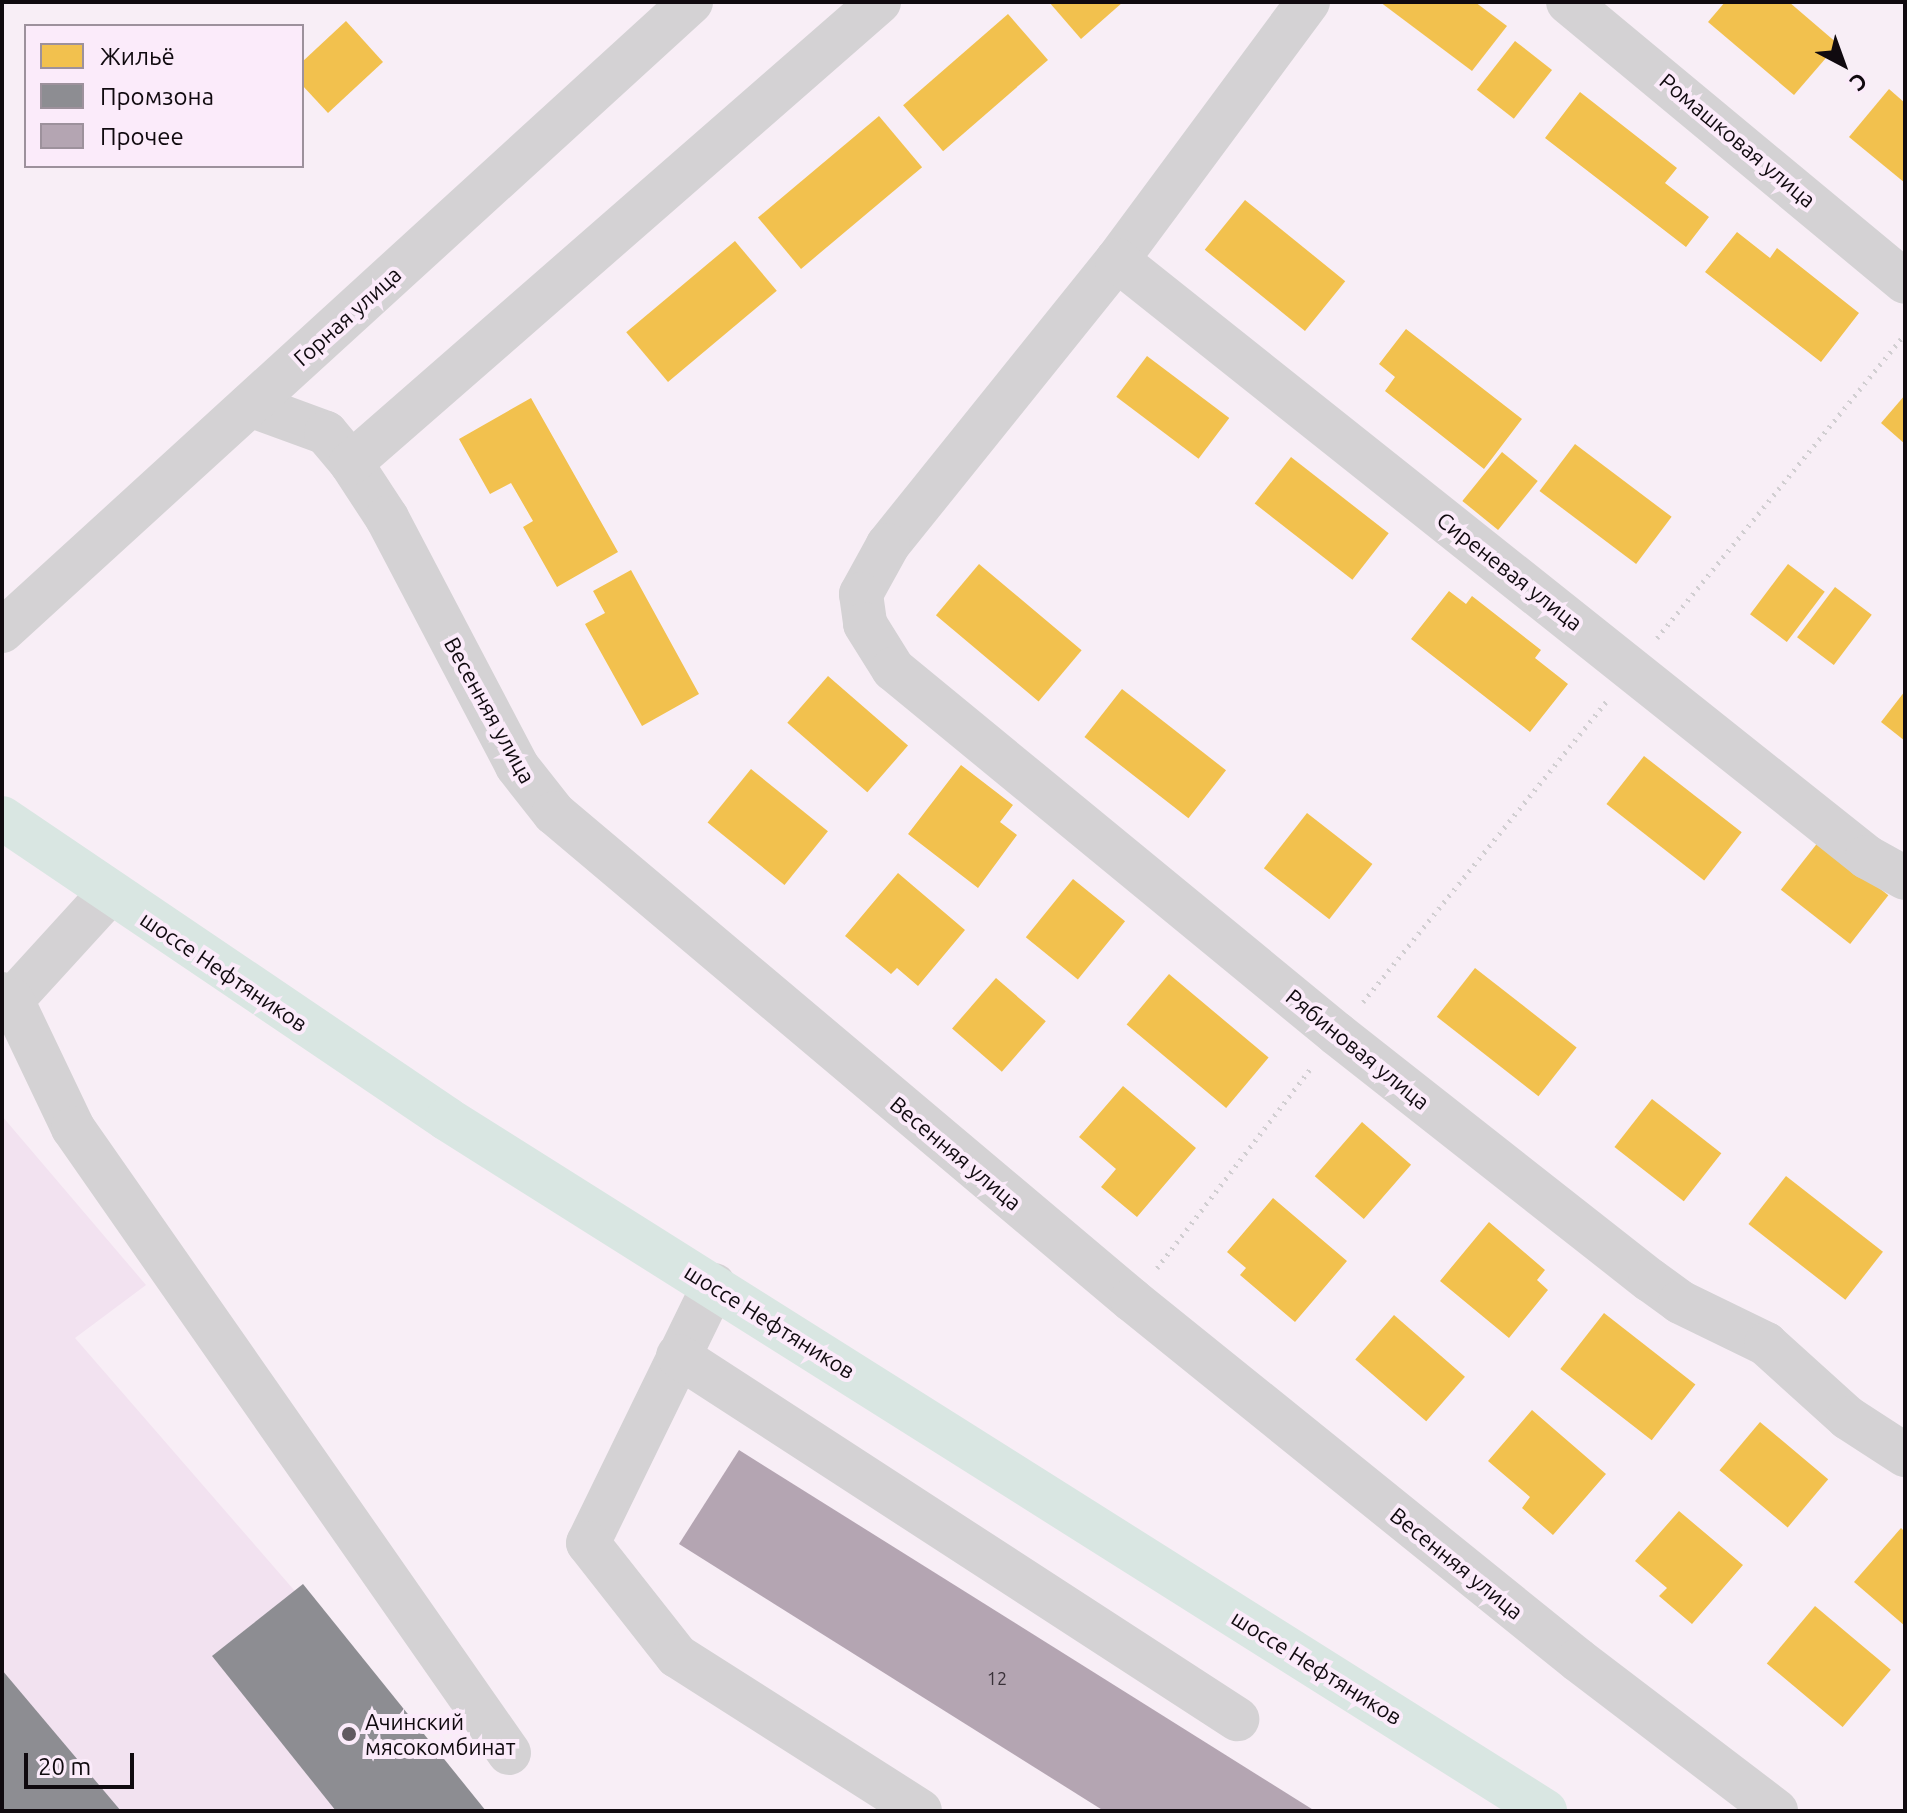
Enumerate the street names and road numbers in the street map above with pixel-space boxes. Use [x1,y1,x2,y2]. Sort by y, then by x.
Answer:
street label: Ромашковая улица [1655,67,1821,213]
street label: Горная улица [288,261,406,371]
street label: Сиреневая улица [1432,506,1588,636]
street label: Весенняя улица [439,632,541,788]
street label: шоссе Нефтяников [135,905,313,1037]
street label: Рябиновая улица [1281,983,1435,1115]
street label: Весенняя улица [885,1090,1027,1216]
street label: шоссе Нефтяников [680,1258,860,1384]
street label: Весенняя улица [1385,1501,1529,1625]
street label: шоссе Нефтяников [1227,1604,1407,1730]

